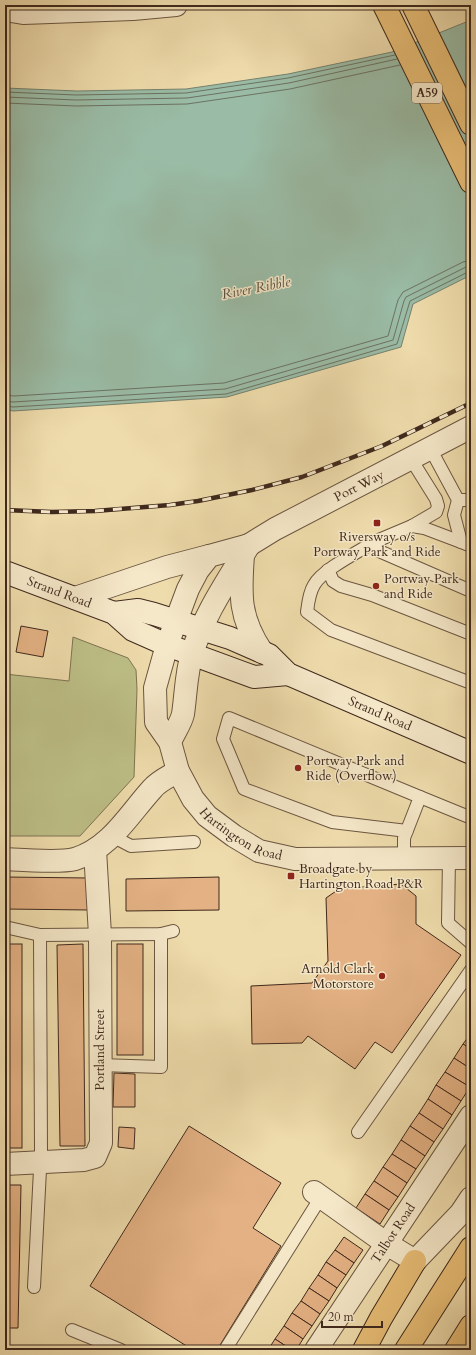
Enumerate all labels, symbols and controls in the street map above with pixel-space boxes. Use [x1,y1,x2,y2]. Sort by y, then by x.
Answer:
road number: A59 [412,83,442,103]
water label: River Ribble [220,272,293,304]
street label: Port Way [331,466,387,506]
marker: Riversway o/s Portway Park and Ride [372,518,382,528]
place label: Riversway o/s Portway Park and Ride [313,528,441,561]
place label: Portway Park and Ride [384,570,459,603]
street label: Strand Road [25,572,94,613]
marker: Portway Park and Ride [371,581,381,591]
street label: Strand Road [345,692,415,735]
place label: Portway Park and Ride (Overflow) [306,752,404,785]
marker: Portway Park and Ride (Overflow) [293,763,303,773]
street label: Hartington Road [195,804,284,865]
place label: Broadgate by Hartington Road P&R [299,860,423,893]
marker: Broadgate by Hartington Road P&R [286,871,296,881]
place label: Arnold Clark Motorstore [301,960,374,993]
marker: Arnold Clark Motorstore [377,971,387,981]
street label: Portland Street [91,1009,109,1091]
street label: Talbot Road [367,1200,420,1267]
scale bar [322,1303,382,1329]
text: 20 m [328,1309,355,1325]

